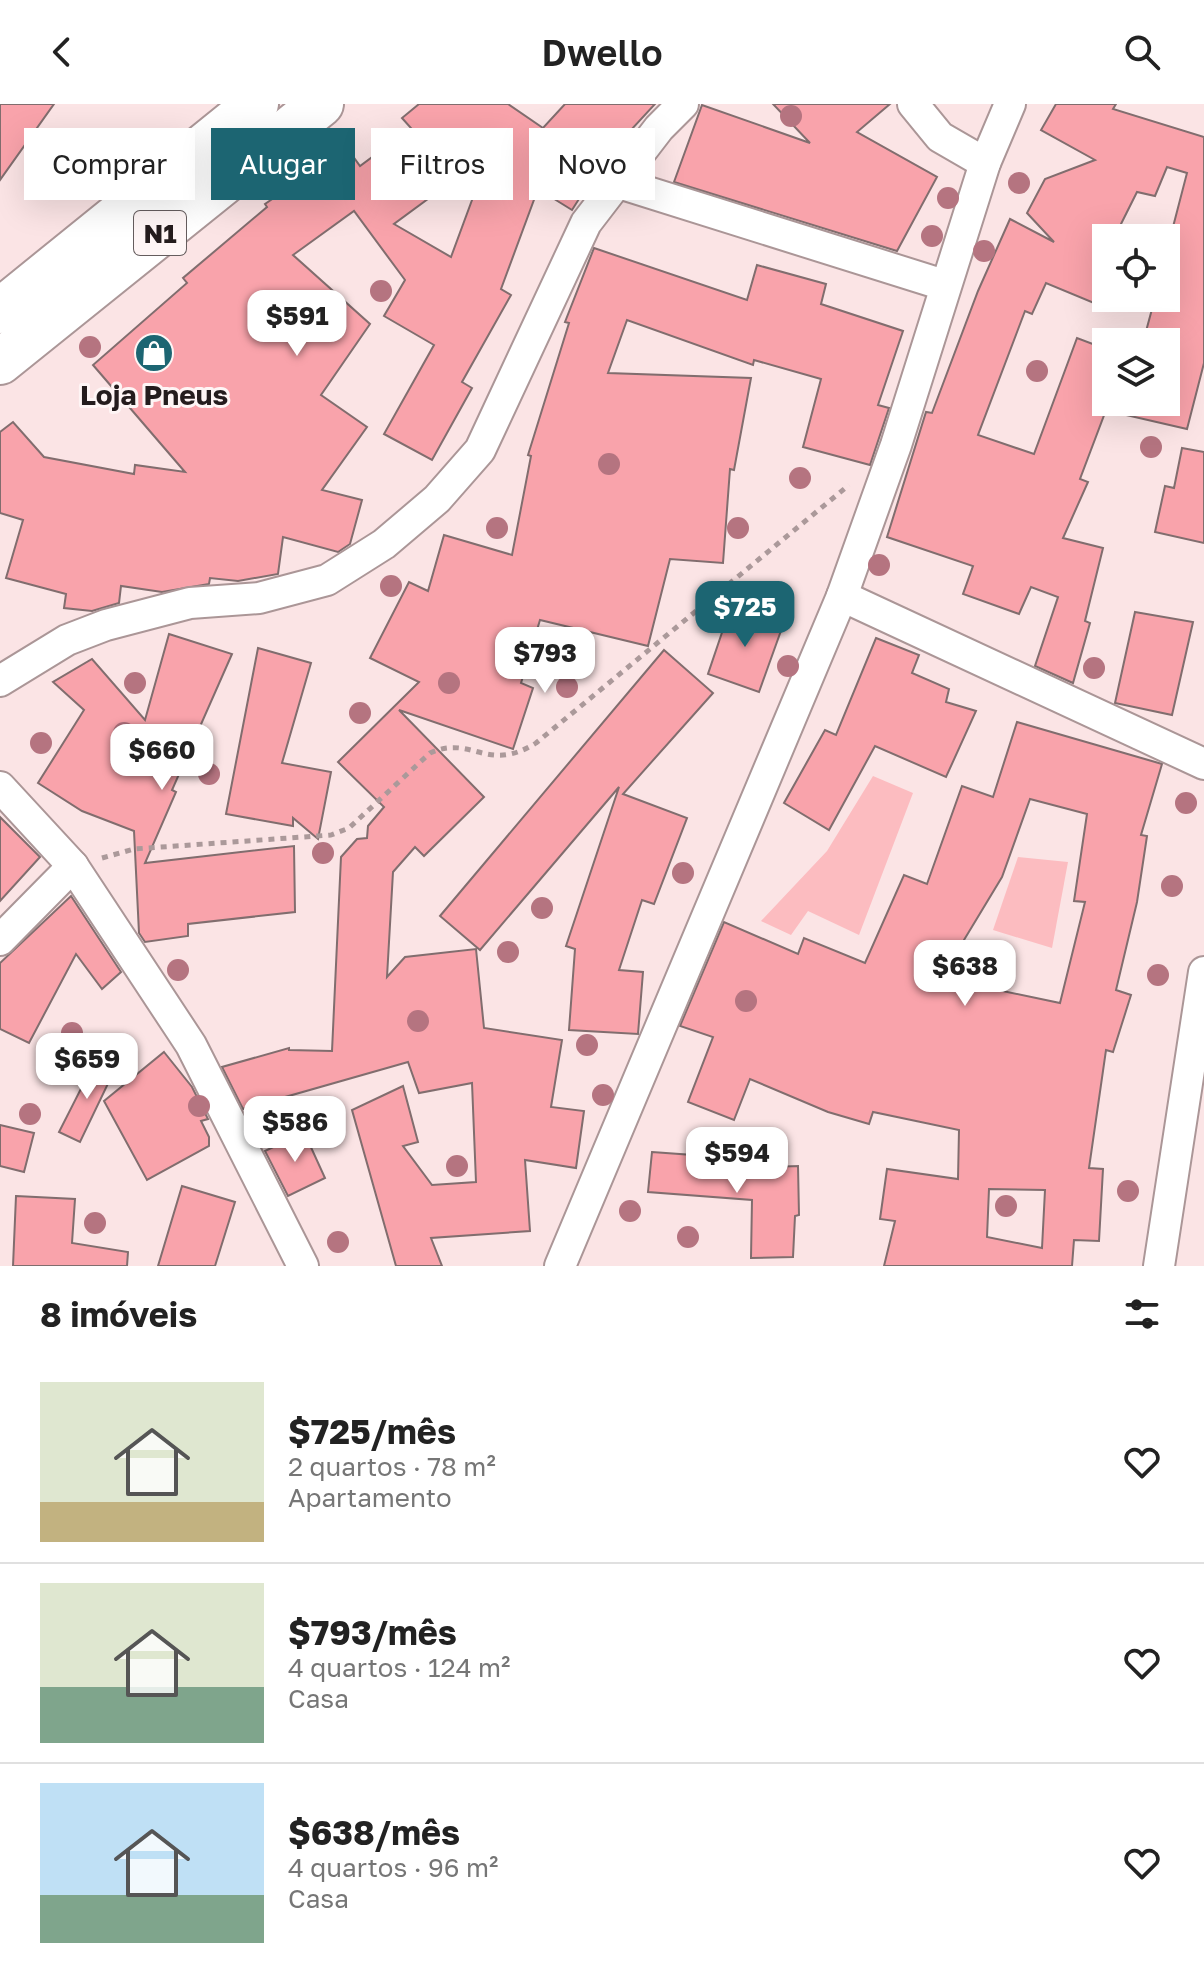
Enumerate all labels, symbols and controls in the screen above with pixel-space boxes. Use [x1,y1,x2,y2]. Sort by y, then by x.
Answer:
icon: back [40,30,84,74]
icon: search [1120,30,1164,74]
text: Dwello [542,31,662,74]
chip: Comprar [24,128,195,200]
chip: Alugar [211,128,355,200]
chip: Filtros [371,128,513,200]
chip: Novo [529,128,655,200]
road number: N1 [134,211,186,255]
map controls [1092,224,1180,416]
button: locate [1092,224,1180,312]
pin: $591 [250,290,344,358]
text: $591 [265,300,329,331]
button: layers [1092,328,1180,416]
shop icon: Loja Pneus [133,332,175,374]
place label: Loja Pneus [80,378,228,411]
pin: $725 [698,581,792,649]
text: $725 [713,591,777,622]
pin: $793 [498,627,592,695]
text: $793 [513,637,577,668]
pin: $660 [115,724,209,792]
text: $660 [128,734,196,765]
pin: $638 [918,940,1012,1008]
text: $638 [932,950,998,981]
pin: $659 [40,1033,134,1101]
text: $659 [54,1043,120,1074]
pin: $586 [248,1096,342,1164]
text: $586 [262,1106,328,1137]
pin: $594 [690,1127,784,1195]
text: $594 [704,1137,770,1168]
icon: filters [1120,1292,1164,1336]
text: 8 imóveis [40,1294,197,1334]
text: $725/mês [288,1411,456,1451]
icon: home [104,1414,200,1510]
icon: heart [1120,1440,1164,1484]
text: 2 quartos · 78 m² [288,1451,496,1482]
text: Apartamento [288,1482,452,1513]
text: $793/mês [288,1612,457,1652]
icon: home [104,1615,200,1711]
icon: heart [1120,1641,1164,1685]
text: 4 quartos · 124 m² [288,1652,510,1683]
text: Casa [288,1683,349,1714]
text: $638/mês [288,1812,460,1852]
icon: home [104,1815,200,1911]
icon: heart [1120,1841,1164,1885]
text: 4 quartos · 96 m² [288,1852,498,1883]
text: Casa [288,1883,349,1914]

